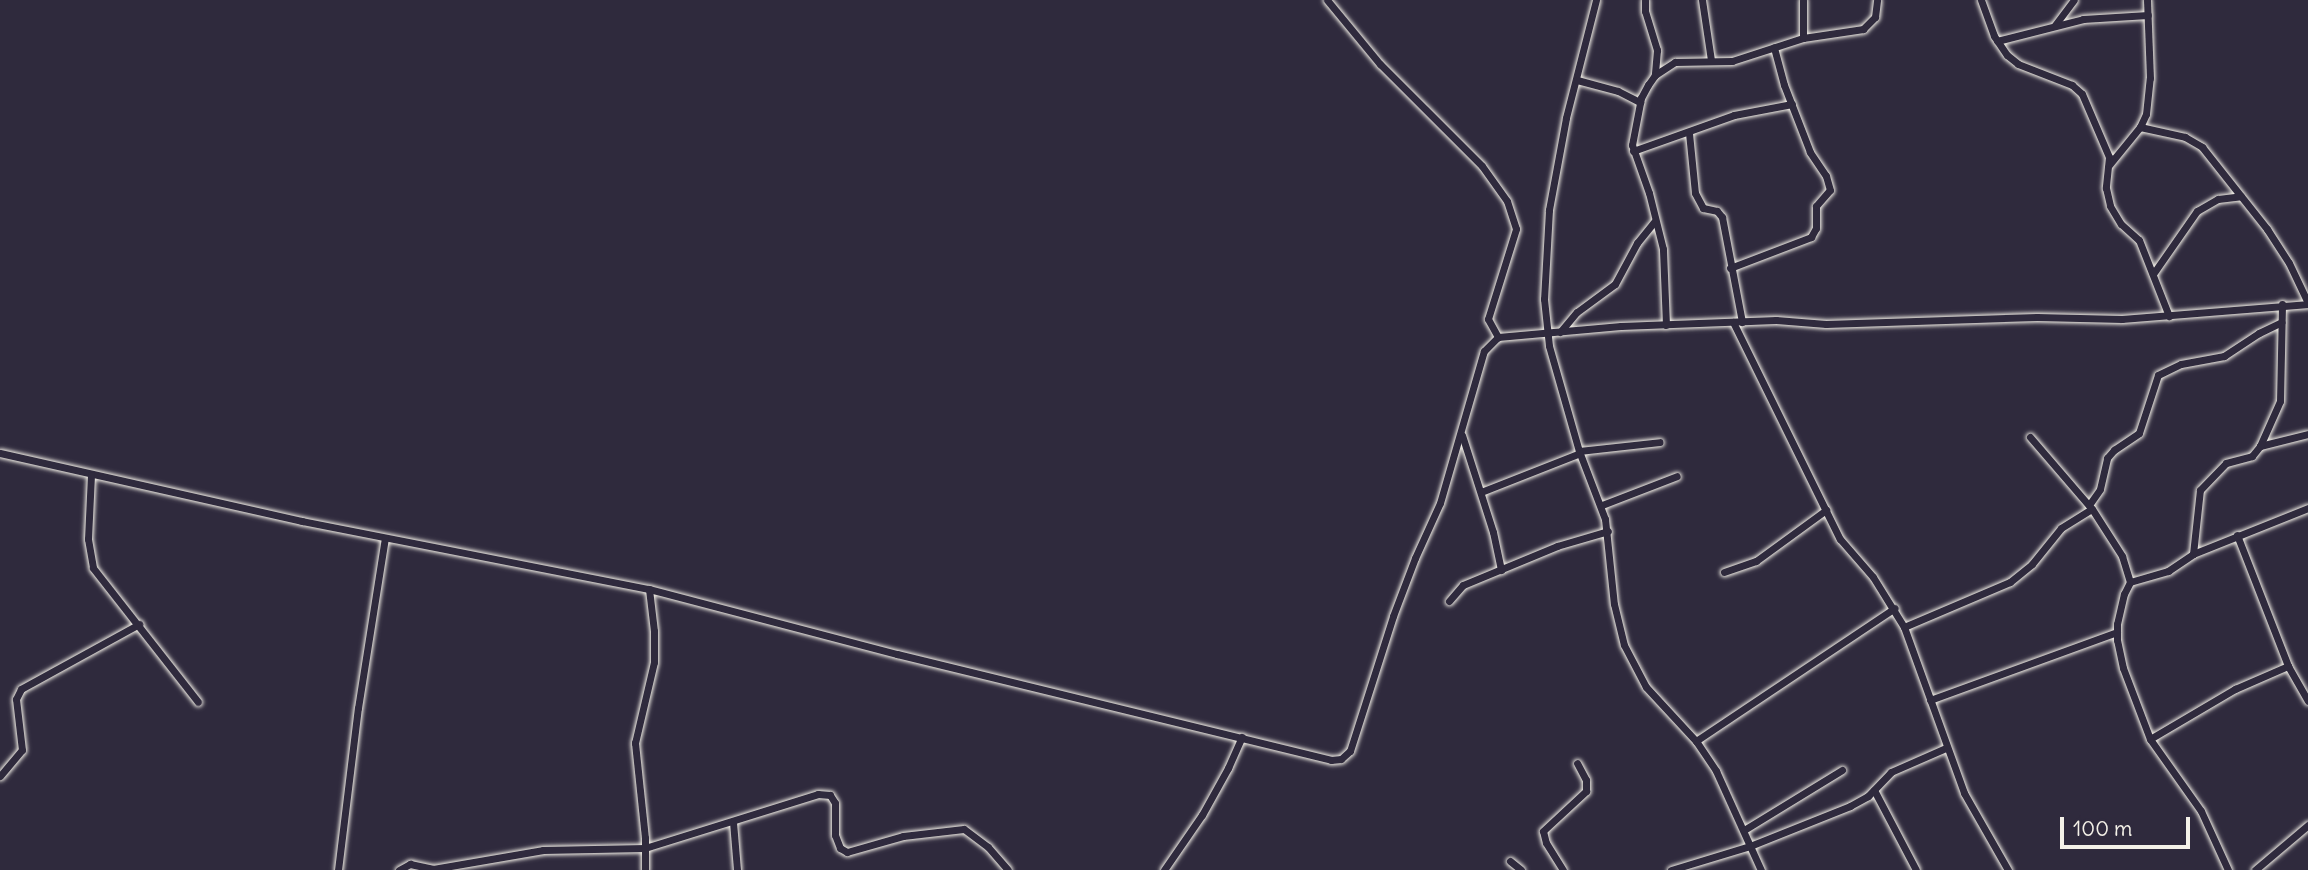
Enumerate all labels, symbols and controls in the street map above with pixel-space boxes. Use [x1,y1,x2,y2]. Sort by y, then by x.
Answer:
scale bar [2063,804,2192,848]
text: 100 m [2073,815,2132,842]

